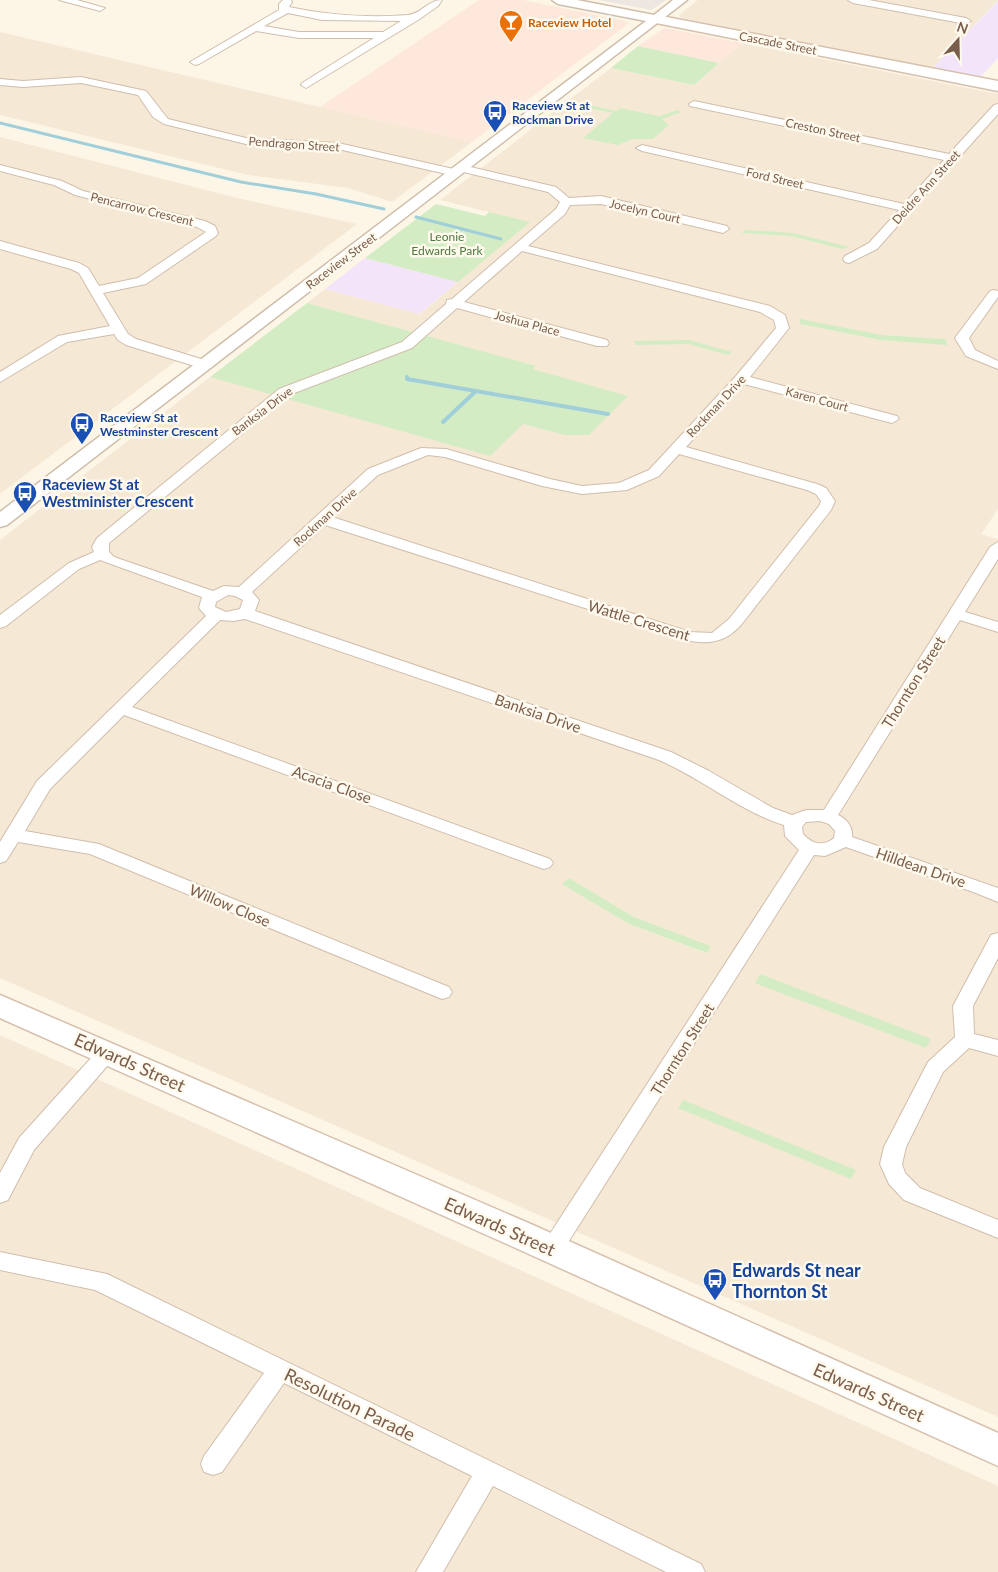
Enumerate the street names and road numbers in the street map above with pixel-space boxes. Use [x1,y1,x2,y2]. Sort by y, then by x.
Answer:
street label: Cascade Street [738,28,819,58]
street label: Creston Street [784,115,862,145]
street label: Pendragon Street [248,133,341,155]
street label: Deidre Ann Street [889,146,964,227]
street label: Ford Street [745,164,806,192]
street label: Pencarrow Crescent [89,189,196,229]
street label: Jocelyn Court [608,196,683,227]
street label: Raceview Street [303,229,380,292]
street label: Joshua Place [493,307,561,339]
street label: Rockman Drive [683,372,749,440]
street label: Banksia Drive [229,383,295,439]
street label: Karen Court [784,383,851,415]
street label: Rockman Drive [290,485,360,549]
street label: Wattle Crescent [586,596,693,644]
street label: Thornton Street [878,632,949,731]
street label: Banksia Drive [492,690,584,736]
street label: Acacia Close [290,761,374,807]
street label: Hilldean Drive [874,843,968,891]
street label: Willow Close [187,880,273,930]
street label: Thornton Street [647,999,718,1098]
street label: Edwards Street [71,1028,189,1097]
street label: Edwards Street [441,1192,559,1261]
street label: Edwards Street [810,1358,928,1427]
street label: Resolution Parade [281,1363,419,1445]

